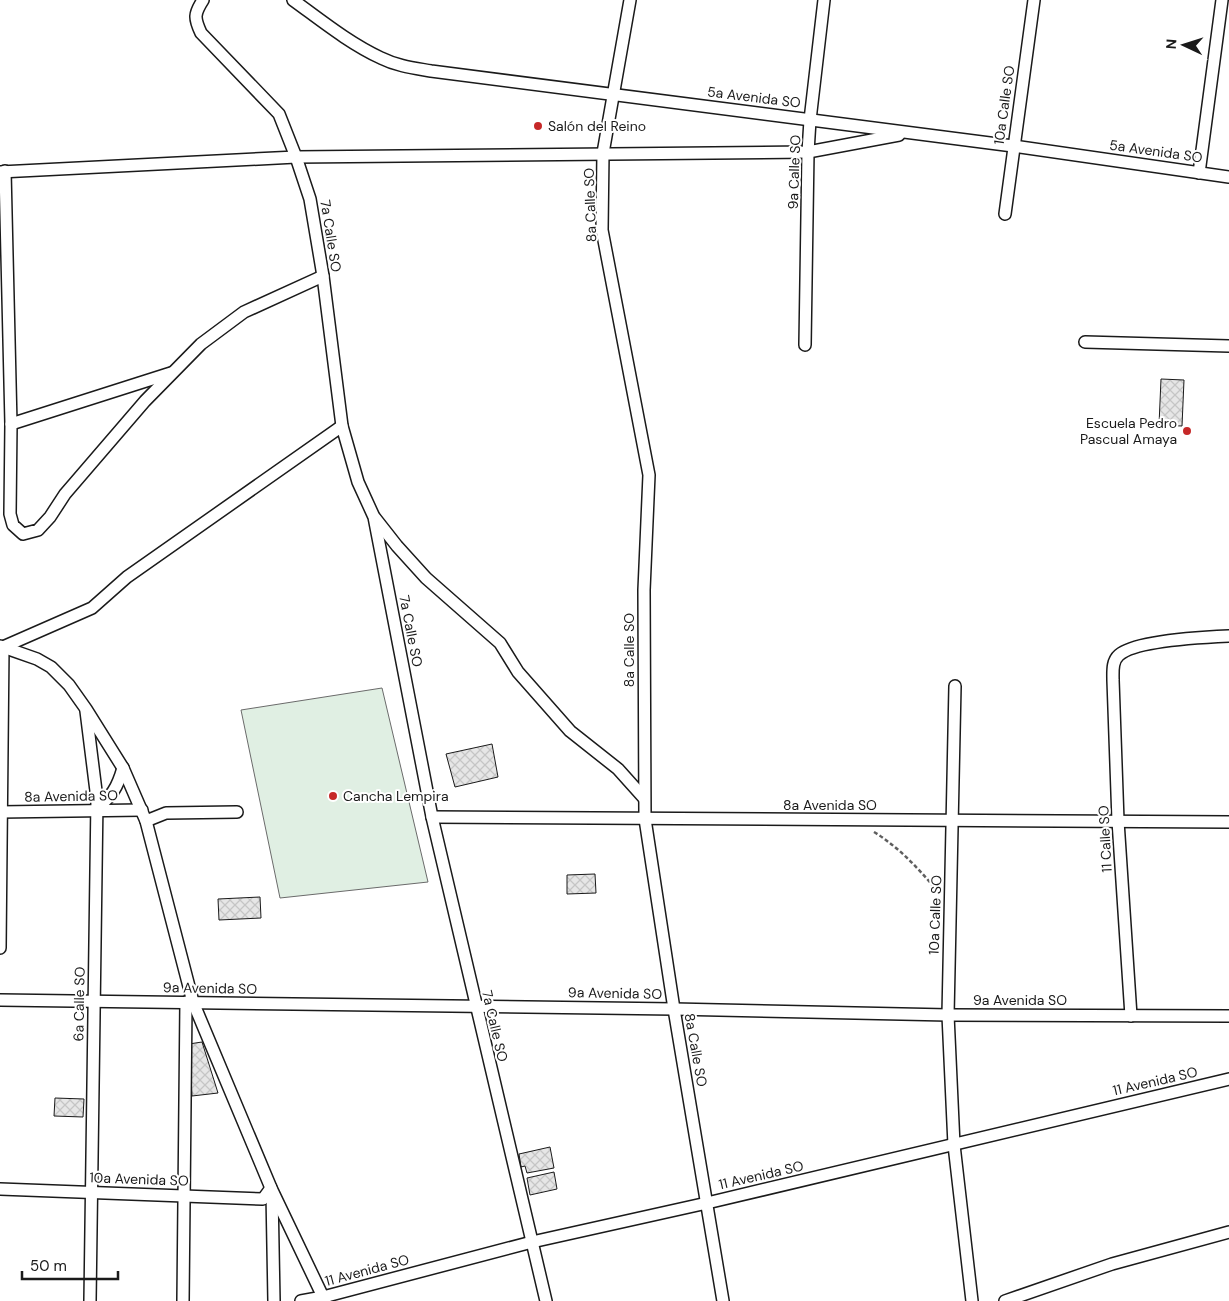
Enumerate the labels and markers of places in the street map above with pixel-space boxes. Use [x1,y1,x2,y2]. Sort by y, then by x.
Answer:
place label: Salón del Reino [548,117,646,135]
marker: Salón del Reino [532,120,544,132]
place label: Escuela Pedro Pascual Amaya [1080,414,1177,448]
marker: Escuela Pedro Pascual Amaya [1181,425,1193,437]
place label: Cancha Lempira [343,787,449,805]
marker: Cancha Lempira [327,790,339,802]

